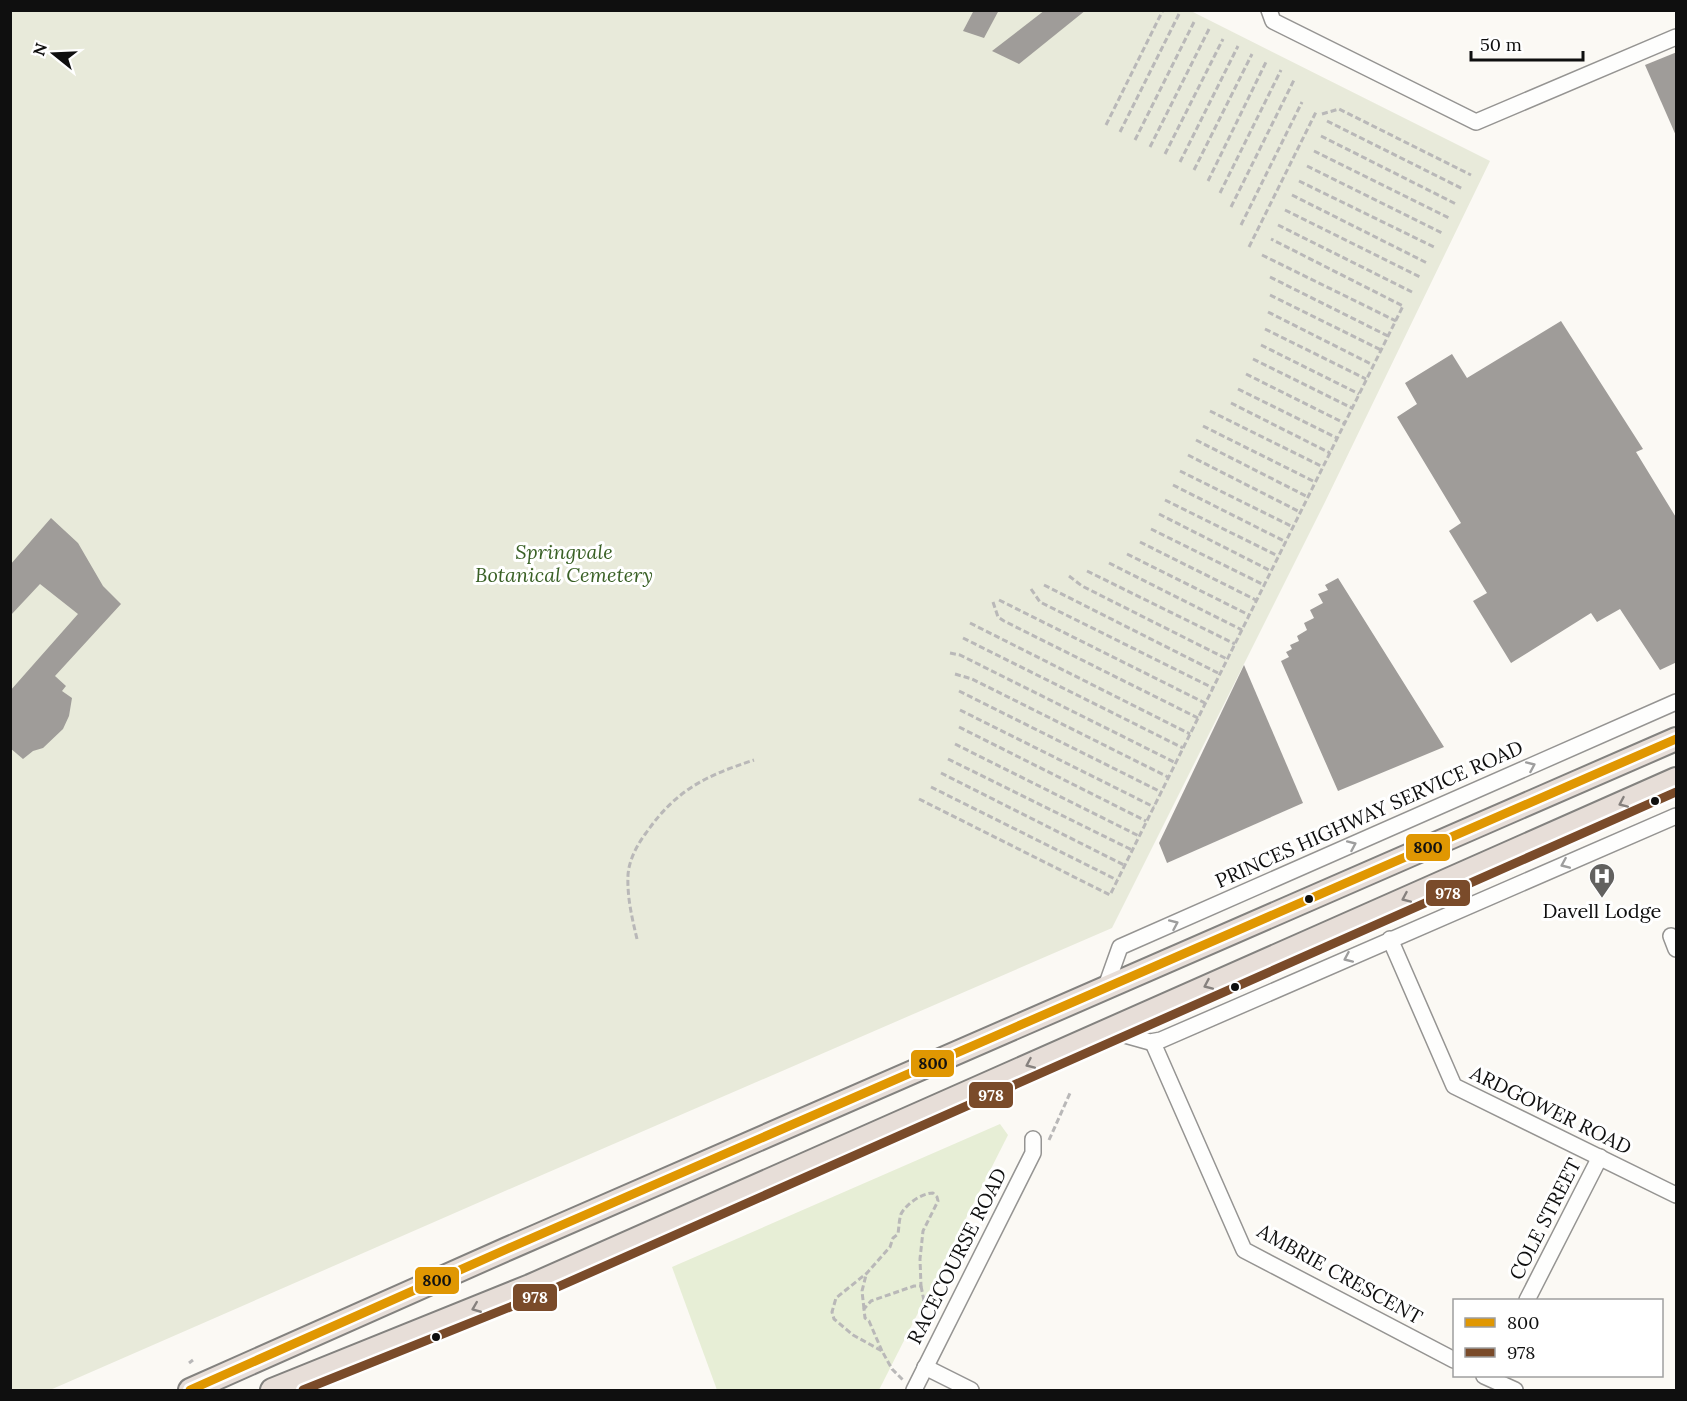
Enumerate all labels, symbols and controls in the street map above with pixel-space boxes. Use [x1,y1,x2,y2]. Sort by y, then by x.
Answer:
north arrow [24,24,84,84]
scale bar [1471,24,1584,62]
text: 50 m [1480,33,1522,56]
text: N [28,40,51,58]
park label: Springvale Botanical Cemetery [475,539,653,587]
street label: PRINCES HIGHWAY SERVICE ROAD [1211,734,1527,893]
one-way arrow [1525,761,1536,773]
one-way arrow [1618,795,1629,807]
unlabelled marker [1649,795,1661,807]
line badge: 800 [1405,833,1451,862]
text: 800 [1413,837,1443,857]
one-way arrow [1346,840,1357,852]
one-way arrow [1560,857,1571,869]
hospital icon: Davell Lodge [1587,861,1617,899]
line badge: 978 [1425,879,1471,907]
text: 978 [1435,883,1461,903]
one-way arrow [1401,891,1412,903]
unlabelled marker [1303,893,1315,905]
place label: Davell Lodge [1543,898,1662,923]
one-way arrow [1168,919,1179,931]
one-way arrow [1343,951,1354,963]
one-way arrow [1204,978,1215,990]
unlabelled marker [1229,981,1241,993]
line badge: 800 [910,1049,955,1078]
text: 800 [918,1053,948,1073]
one-way arrow [1025,1057,1036,1069]
street label: ARDGOWER ROAD [1466,1059,1636,1159]
line badge: 978 [968,1081,1014,1109]
text: 978 [978,1085,1004,1105]
street label: COLE STREET [1503,1154,1586,1284]
street label: RACECOURSE ROAD [901,1163,1012,1348]
street label: AMBRIE CRESCENT [1252,1217,1427,1329]
line badge: 800 [414,1266,460,1295]
text: 800 [422,1270,452,1290]
line badge: 978 [512,1283,558,1312]
text: 978 [522,1287,548,1307]
legend [1453,1299,1663,1377]
one-way arrow [471,1301,482,1313]
text: 800 [1507,1311,1539,1334]
unlabelled marker [430,1331,442,1343]
text: 978 [1507,1341,1535,1364]

